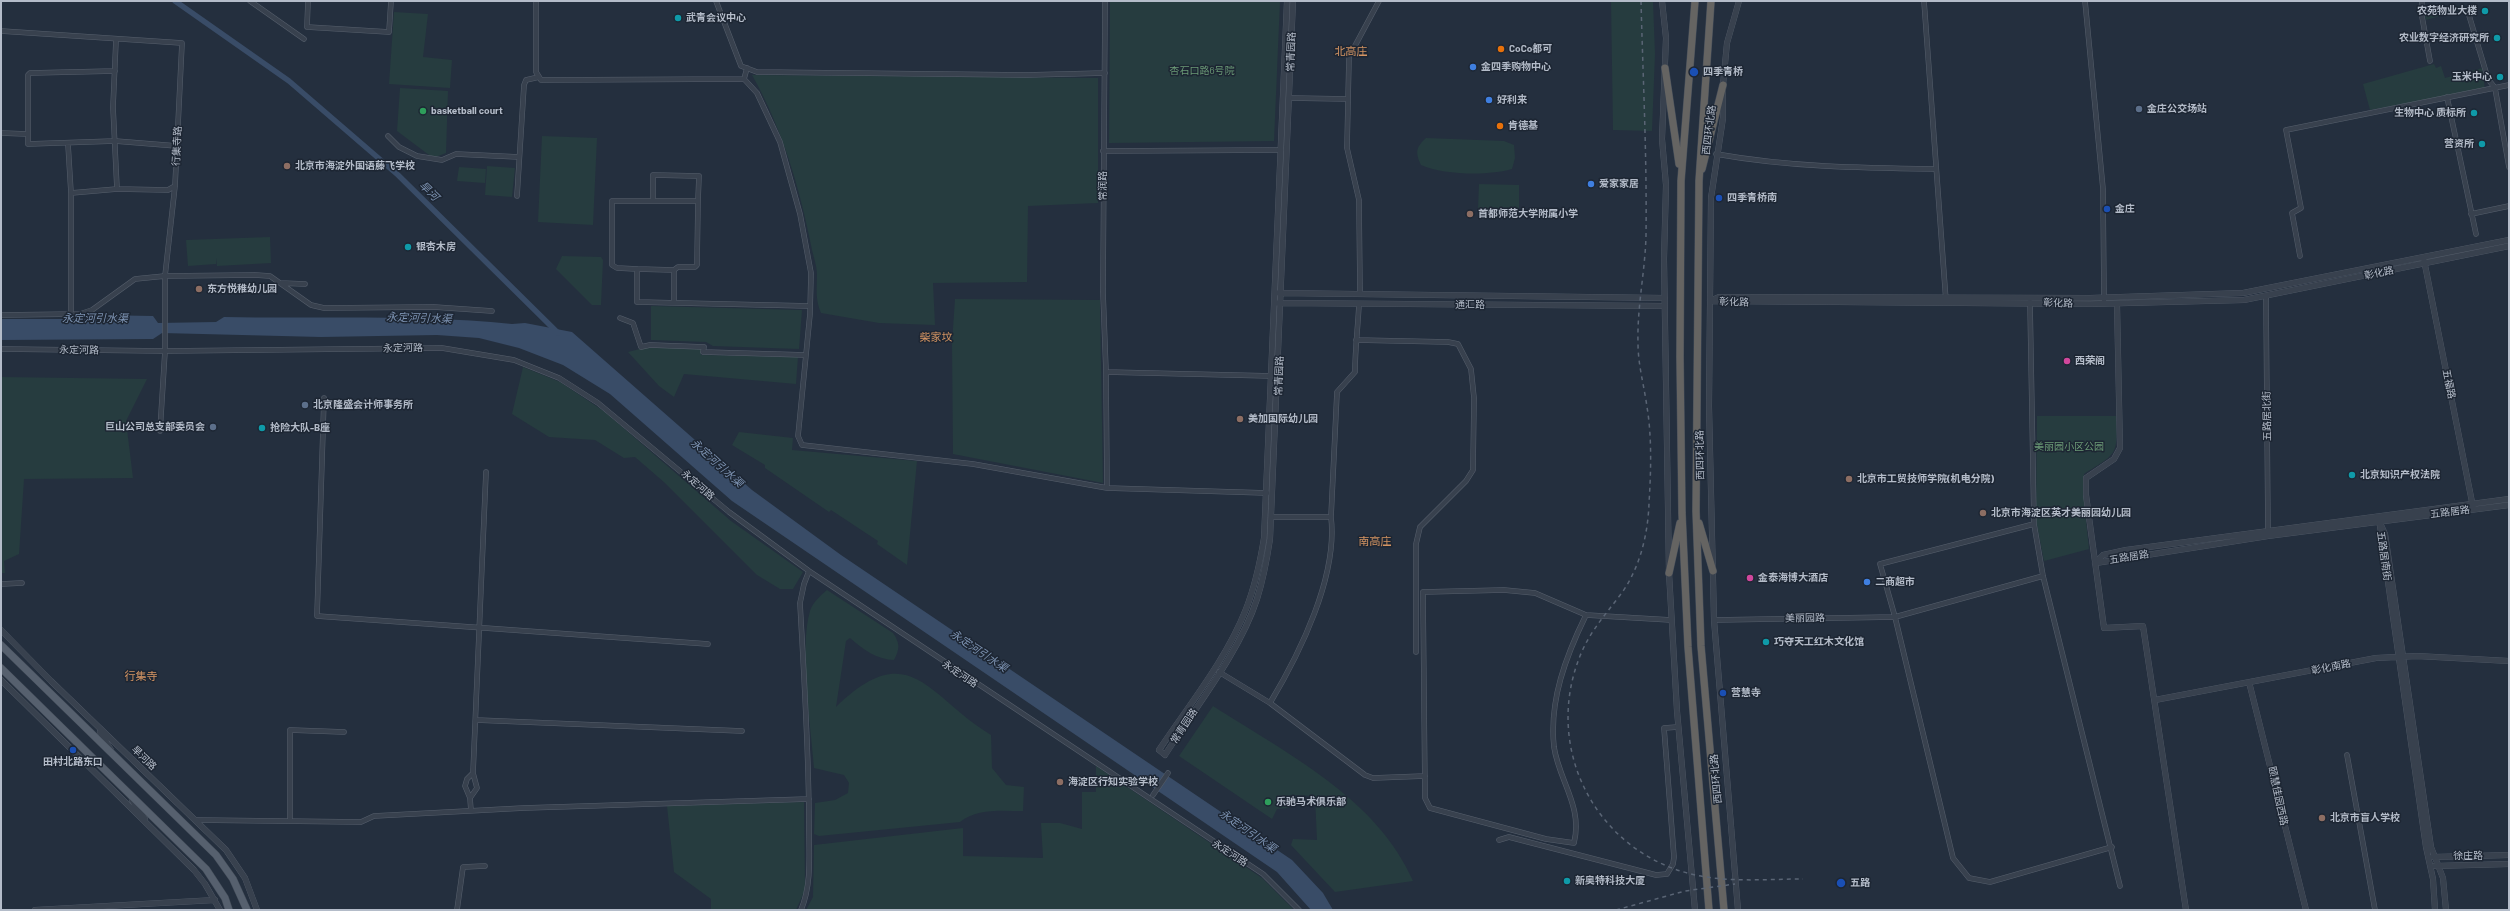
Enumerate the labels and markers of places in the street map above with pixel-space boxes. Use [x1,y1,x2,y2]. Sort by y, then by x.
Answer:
place label: 农苑物业大楼 [2417,5,2477,17]
marker: 农苑物业大楼 [2480,6,2490,16]
place label: 武青会议中心 [686,12,746,24]
marker: 武青会议中心 [673,13,683,23]
place label: 农业数字经济研究所 [2399,32,2489,44]
marker: 农业数字经济研究所 [2492,33,2502,43]
place label: CoCo都可 [1509,43,1552,55]
marker: CoCo都可 [1496,44,1506,54]
place label: 金四季购物中心 [1481,61,1551,73]
marker: 金四季购物中心 [1468,62,1478,72]
marker: 四季青桥 [1688,66,1700,78]
place label: 四季青桥 [1703,66,1743,78]
place label: 玉米中心 [2452,71,2492,83]
marker: 玉米中心 [2495,72,2505,82]
place label: 好利来 [1497,94,1527,106]
marker: 好利来 [1484,95,1494,105]
place label: 金庄公交场站 [2147,103,2207,115]
marker: 金庄公交场站 [2134,104,2144,114]
place label: basketball court [431,105,503,117]
marker: basketball court [418,106,428,116]
place label: 生物中心 质标所 [2394,107,2466,119]
marker: 生物中心 质标所 [2469,108,2479,118]
place label: 肯德基 [1508,120,1538,132]
marker: 肯德基 [1495,121,1505,131]
place label: 营资所 [2444,138,2474,150]
marker: 营资所 [2477,139,2487,149]
place label: 北京市海淀外国语藤飞学校 [295,160,415,172]
marker: 北京市海淀外国语藤飞学校 [282,161,292,171]
place label: 爱家家居 [1599,178,1639,190]
marker: 爱家家居 [1586,179,1596,189]
place label: 四季青桥南 [1727,192,1777,204]
marker: 四季青桥南 [1714,193,1724,203]
place label: 金庄 [2115,203,2135,215]
marker: 金庄 [2102,204,2112,214]
place label: 首都师范大学附属小学 [1478,208,1578,220]
marker: 首都师范大学附属小学 [1465,209,1475,219]
place label: 银杏木房 [416,241,456,253]
marker: 银杏木房 [403,242,413,252]
place label: 东方悦稚幼儿园 [207,283,277,295]
marker: 东方悦稚幼儿园 [194,284,204,294]
place label: 西荣阁 [2075,355,2105,367]
marker: 西荣阁 [2062,356,2072,366]
place label: 北京隆盛会计师事务所 [313,399,413,411]
marker: 北京隆盛会计师事务所 [300,400,310,410]
place label: 美加国际幼儿园 [1248,413,1318,425]
marker: 美加国际幼儿园 [1235,414,1245,424]
place label: 巨山公司总支部委员会 [105,421,205,433]
marker: 巨山公司总支部委员会 [208,422,218,432]
place label: 抢险大队-B座 [270,422,330,434]
marker: 抢险大队-B座 [257,423,267,433]
place label: 北京知识产权法院 [2360,469,2440,481]
marker: 北京知识产权法院 [2347,470,2357,480]
place label: 北京市工贸技师学院(机电分院) [1857,473,1994,485]
marker: 北京市工贸技师学院(机电分院) [1844,474,1854,484]
place label: 北京市海淀区英才美丽园幼儿园 [1991,507,2131,519]
marker: 北京市海淀区英才美丽园幼儿园 [1978,508,1988,518]
place label: 金泰海博大酒店 [1758,572,1828,584]
marker: 金泰海博大酒店 [1745,573,1755,583]
place label: 二商超市 [1875,576,1915,588]
marker: 二商超市 [1862,577,1872,587]
place label: 巧夺天工红木文化馆 [1774,636,1864,648]
marker: 巧夺天工红木文化馆 [1761,637,1771,647]
place label: 营慧寺 [1731,687,1761,699]
marker: 营慧寺 [1718,688,1728,698]
marker: 田村北路东口 [68,745,78,755]
place label: 田村北路东口 [43,756,103,768]
place label: 海淀区行知实验学校 [1068,776,1158,788]
marker: 海淀区行知实验学校 [1055,777,1065,787]
place label: 乐驰马术俱乐部 [1276,796,1346,808]
marker: 乐驰马术俱乐部 [1263,797,1273,807]
place label: 北京市盲人学校 [2330,812,2400,824]
marker: 北京市盲人学校 [2317,813,2327,823]
place label: 新奥特科技大厦 [1575,875,1645,887]
marker: 新奥特科技大厦 [1562,876,1572,886]
marker: 五路 [1835,877,1847,889]
place label: 五路 [1850,877,1870,889]

